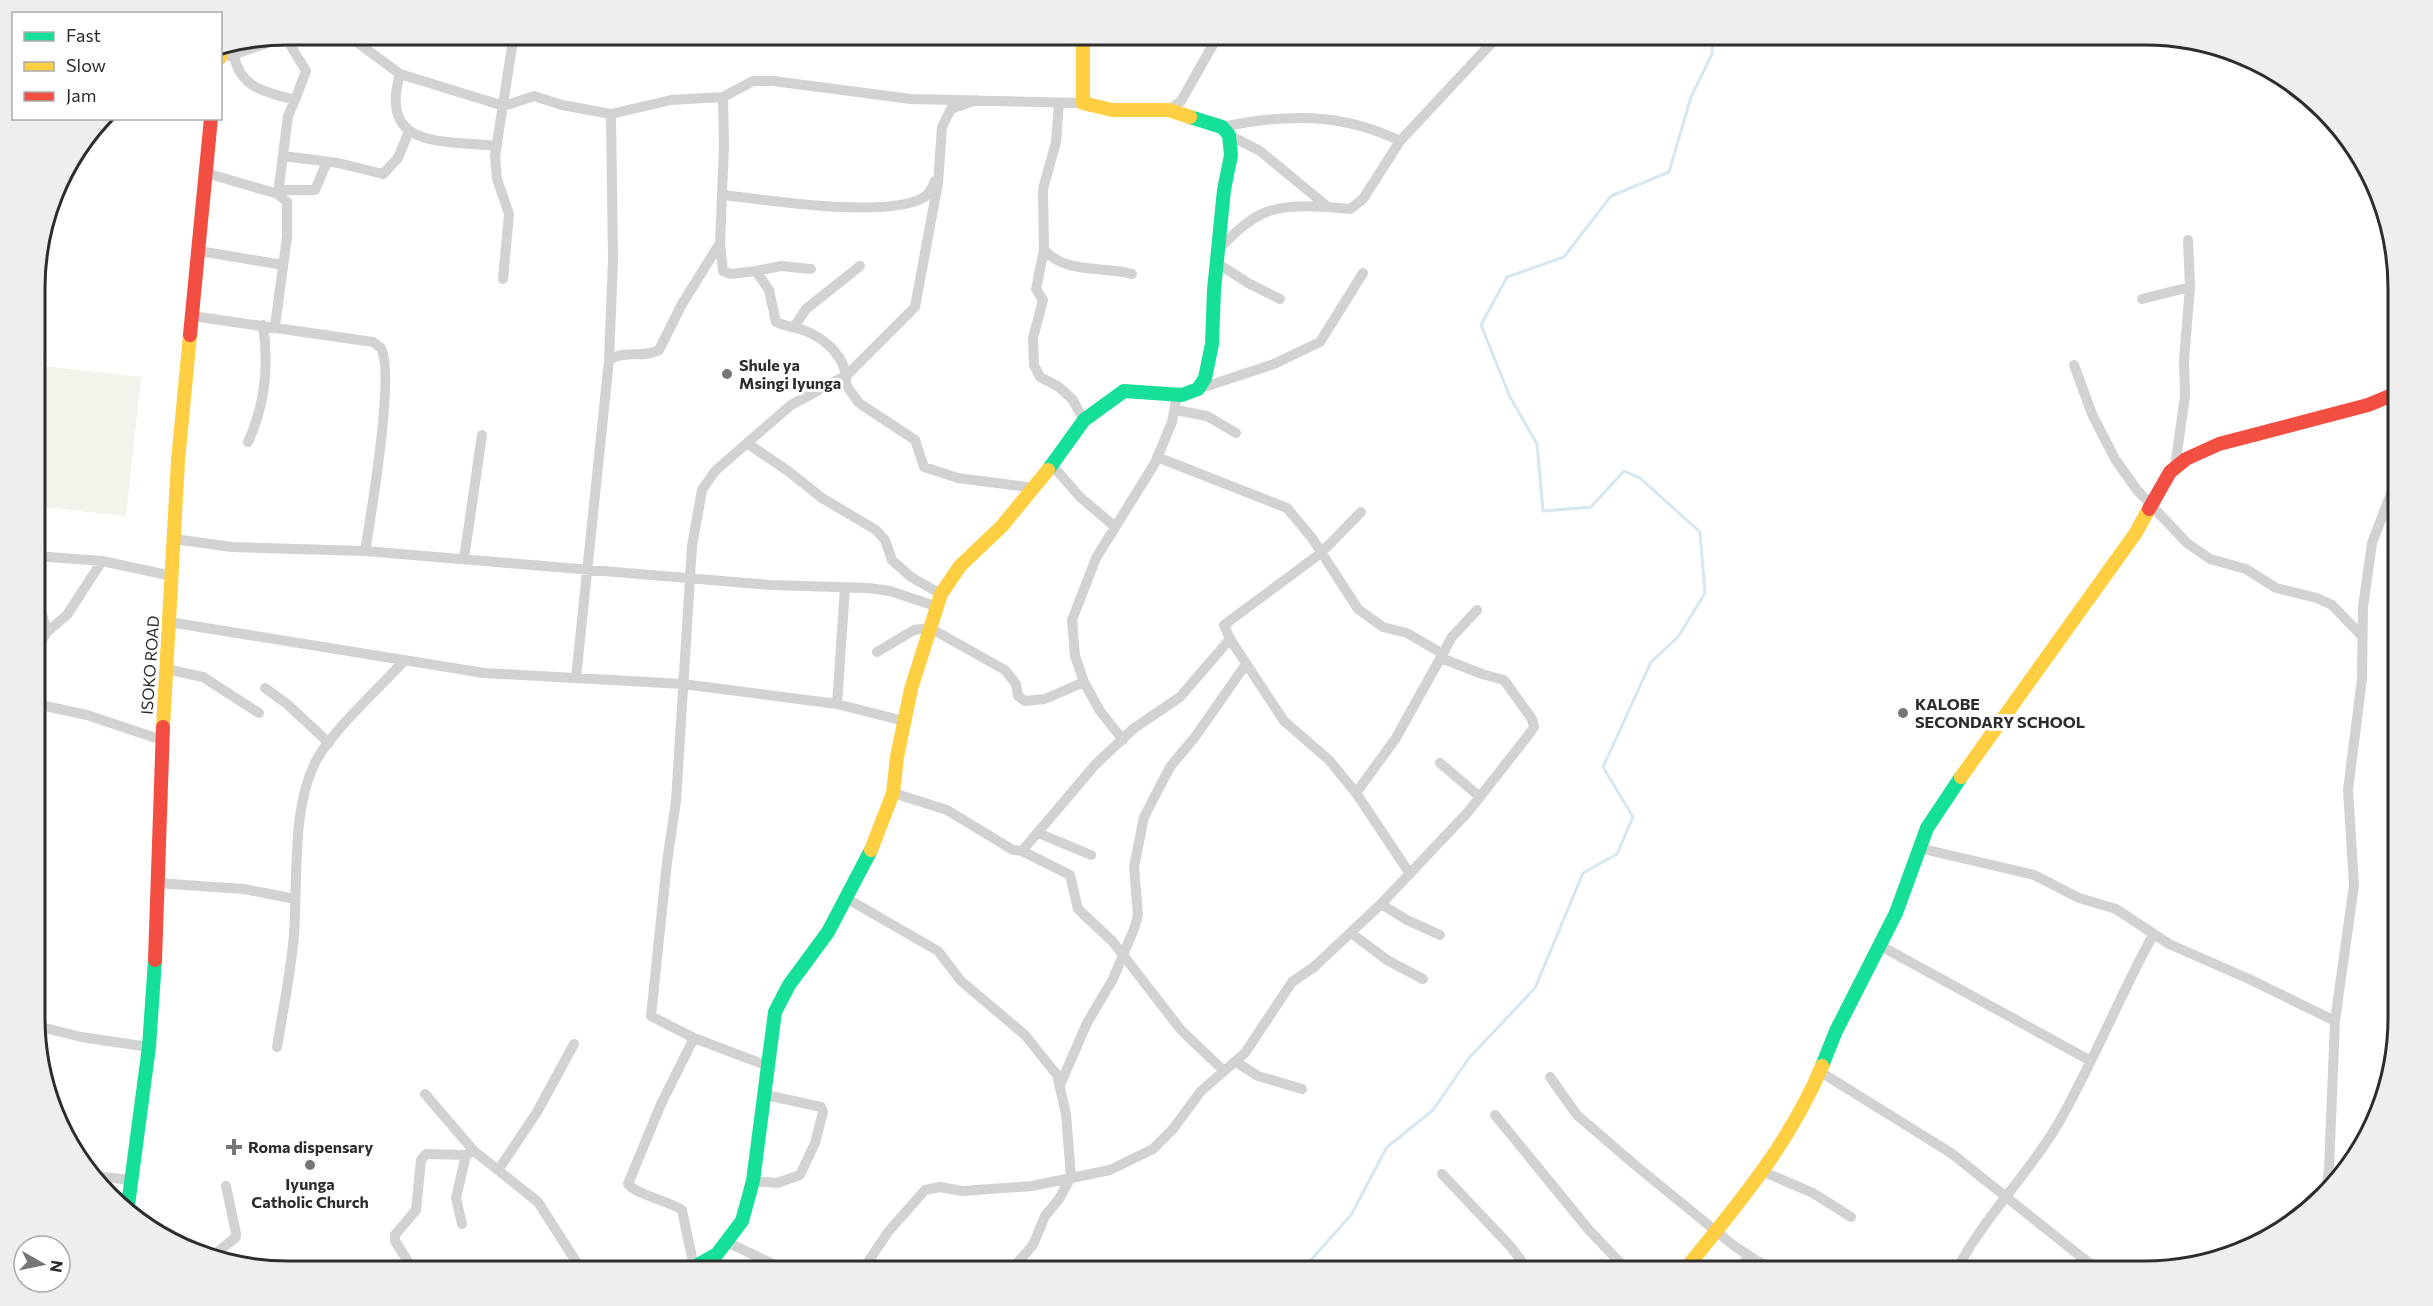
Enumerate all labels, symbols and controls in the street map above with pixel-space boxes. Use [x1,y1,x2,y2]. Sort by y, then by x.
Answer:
legend [12,12,222,120]
text: Fast [66,24,101,46]
text: Slow [66,54,106,76]
text: Jam [66,84,96,106]
place label: Shule ya Msingi Iyunga [739,355,841,392]
marker: Shule ya Msingi Iyunga [720,367,734,381]
street label: ISOKO ROAD [137,615,162,715]
place label: KALOBE SECONDARY SCHOOL [1915,694,2085,731]
marker: KALOBE SECONDARY SCHOOL [1896,706,1910,720]
place label: Roma dispensary [248,1137,373,1156]
marker: Roma dispensary [225,1138,243,1156]
marker: Iyunga Catholic Church [303,1158,317,1172]
place label: Iyunga Catholic Church [251,1174,369,1211]
north arrow [12,1234,72,1294]
text: N [47,1259,68,1274]

